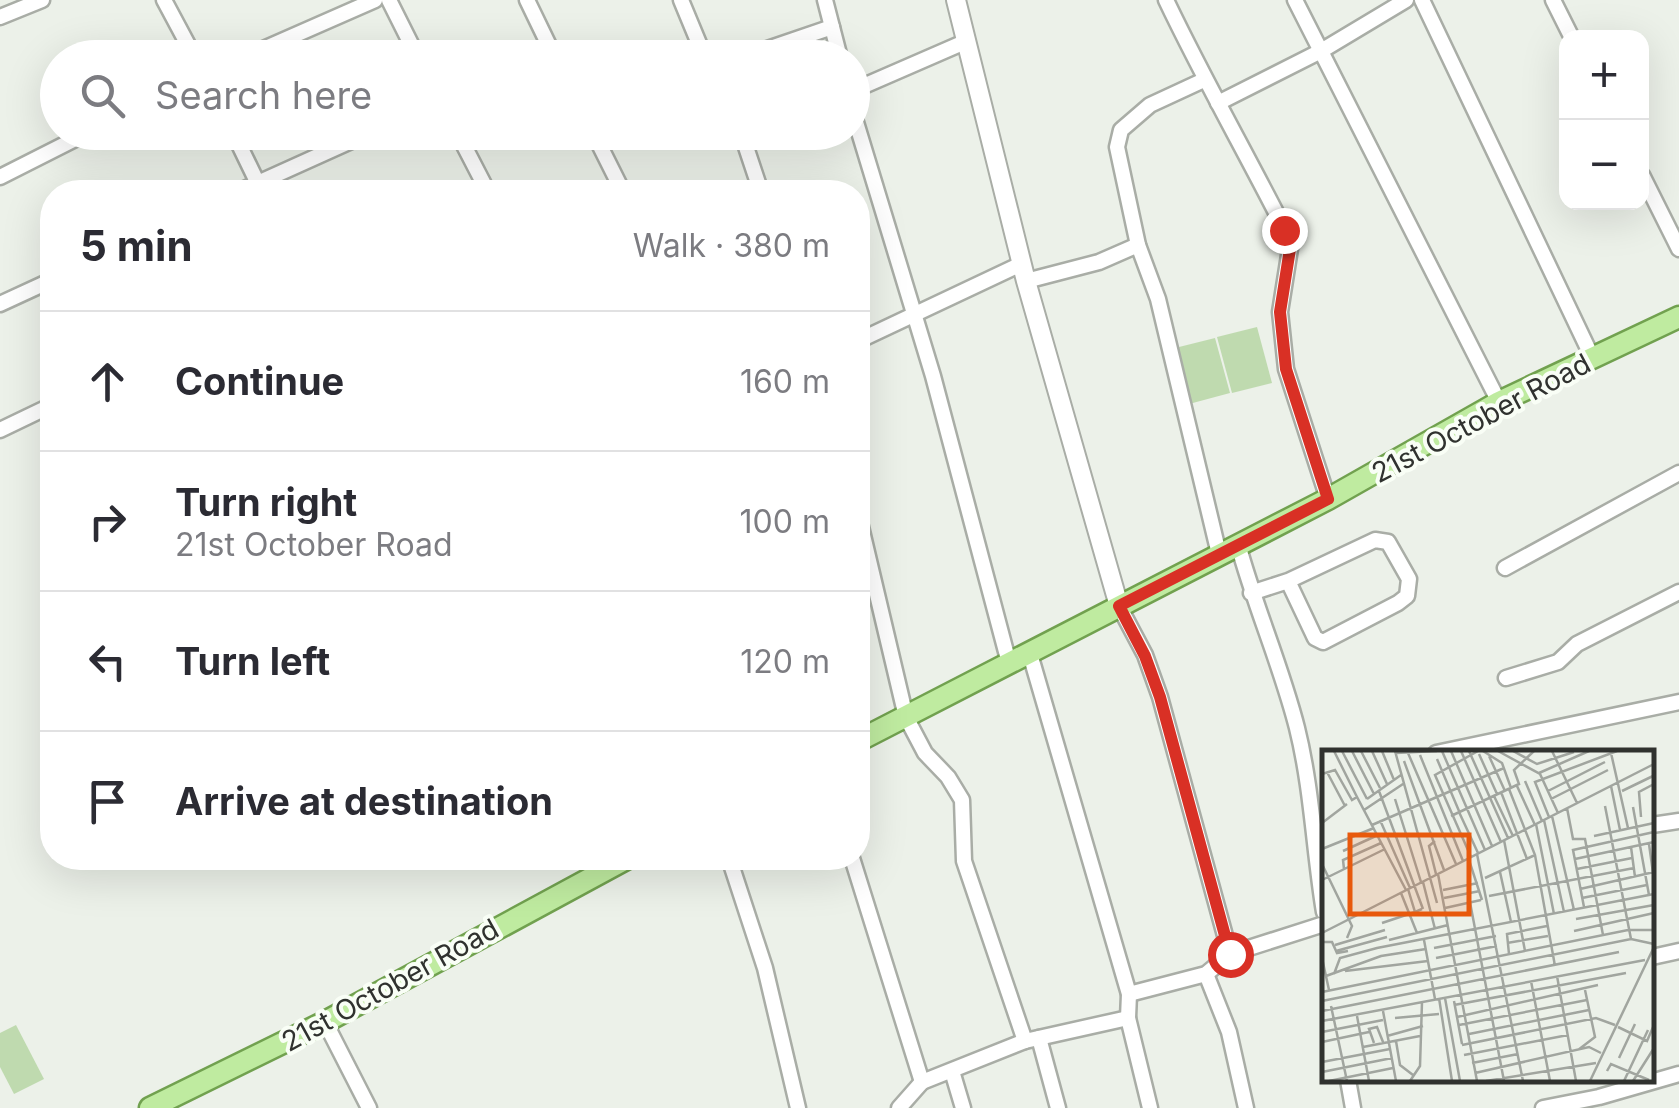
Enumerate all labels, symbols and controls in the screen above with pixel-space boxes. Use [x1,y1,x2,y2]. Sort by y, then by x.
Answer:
map controls [1559,30,1649,210]
button: + [1559,30,1649,120]
search box [40,40,870,150]
icon: search [75,68,130,123]
text: Search here [155,72,372,118]
button: − [1559,120,1649,210]
route end [1262,208,1308,254]
text: 5 min [80,220,193,271]
text: Walk · 380 m [633,226,830,265]
street label: 21st October Road [1366,346,1596,490]
icon: ahead [80,354,135,409]
text: Continue [175,358,344,404]
text: 160 m [740,362,830,401]
text: Turn right [175,479,357,525]
icon: right [80,494,135,549]
text: 100 m [740,502,830,541]
text: 21st October Road [175,525,452,564]
icon: left [80,634,135,689]
text: Turn left [175,638,330,684]
text: 120 m [740,642,830,681]
inset map [1322,750,1654,1083]
icon: arrive [80,774,135,829]
text: Arrive at destination [175,778,553,824]
street label: 21st October Road [276,911,504,1059]
route start [1208,932,1254,978]

